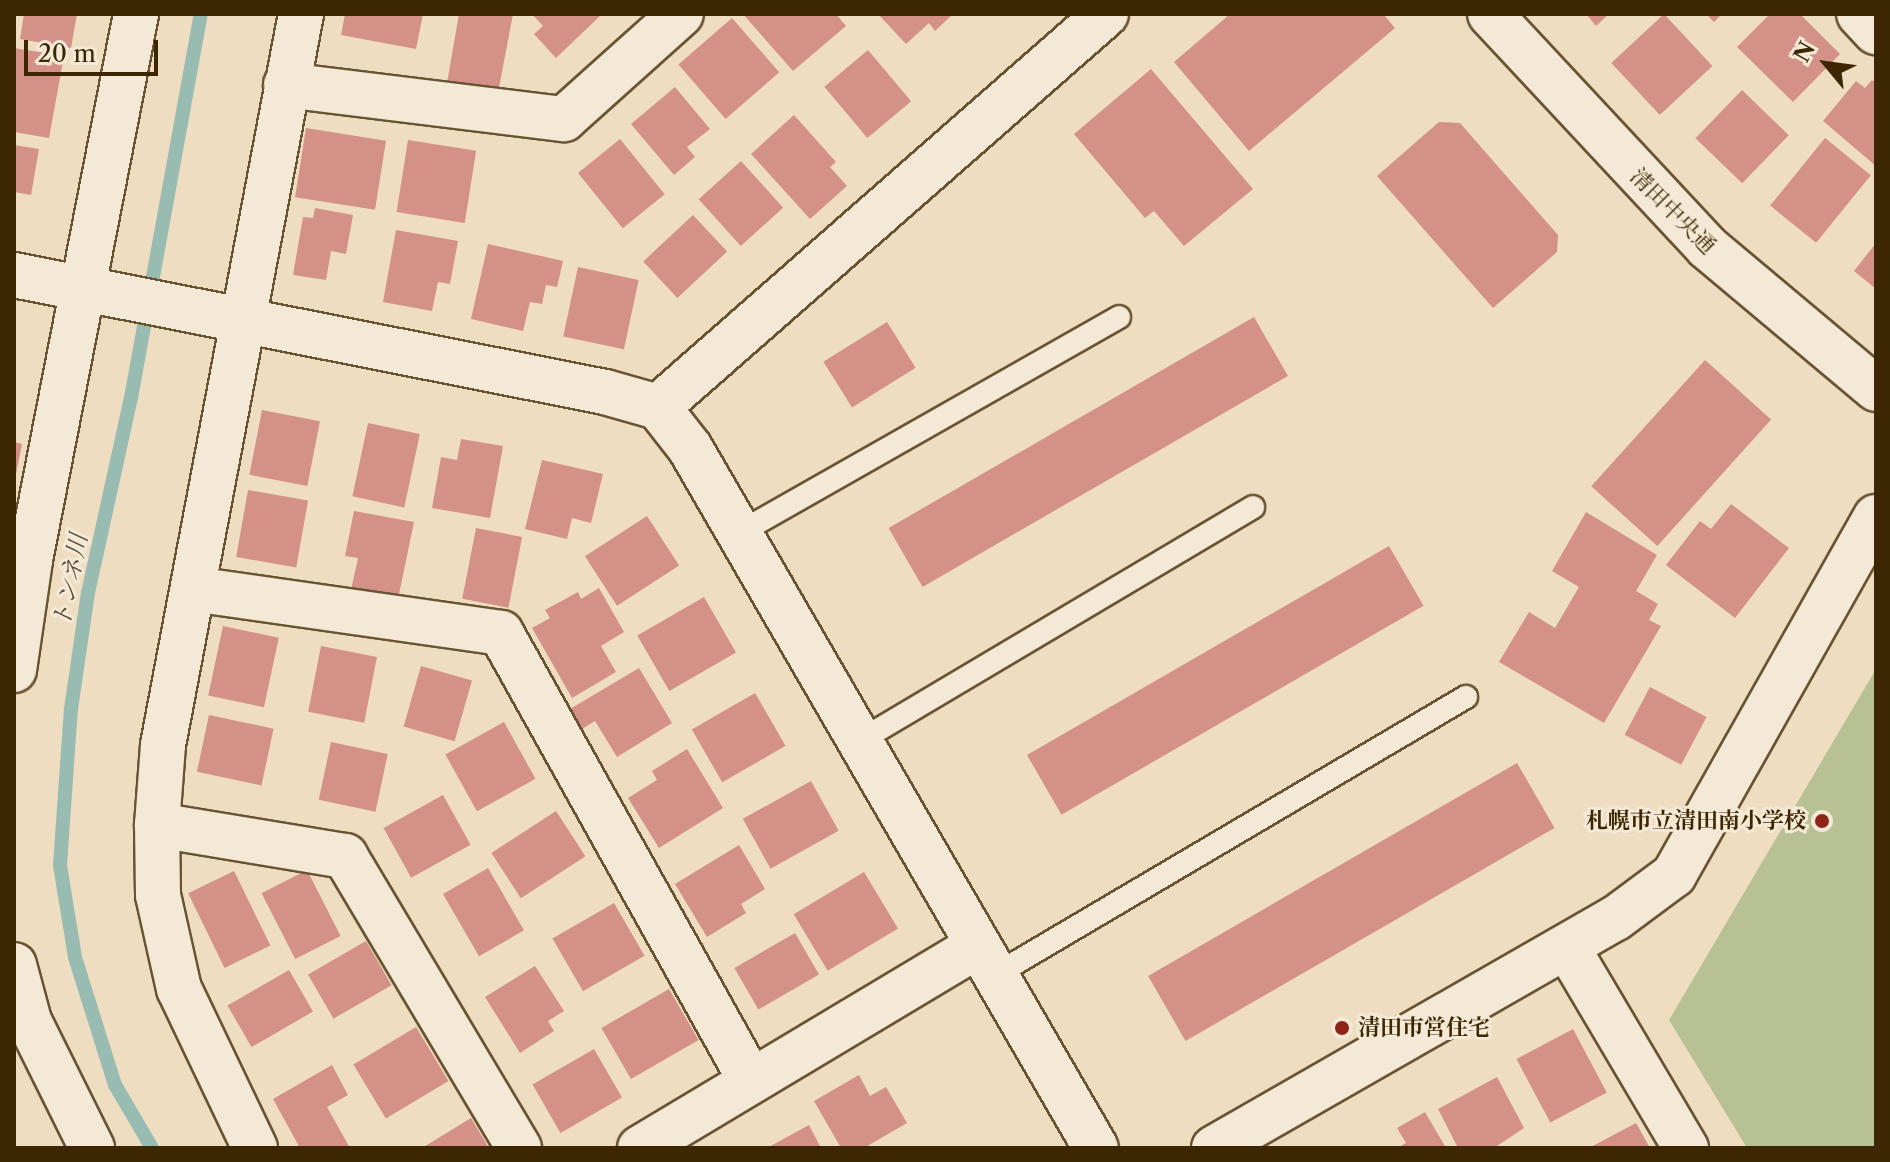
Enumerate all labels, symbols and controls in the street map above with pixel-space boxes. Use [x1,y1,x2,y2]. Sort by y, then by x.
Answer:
scale bar [28,24,162,74]
north arrow [1786,24,1866,104]
text: N [1788,37,1821,67]
text: 20 m [38,39,96,68]
street label: 清田中央通 [1625,163,1721,259]
water label: トンネ川 [47,531,93,631]
place label: 札幌市立清田南小学校 [1586,808,1806,834]
marker: 札幌市立清田南小学校 [1813,812,1831,830]
place label: 清田市営住宅 [1358,1015,1490,1041]
marker: 清田市営住宅 [1333,1019,1351,1037]

